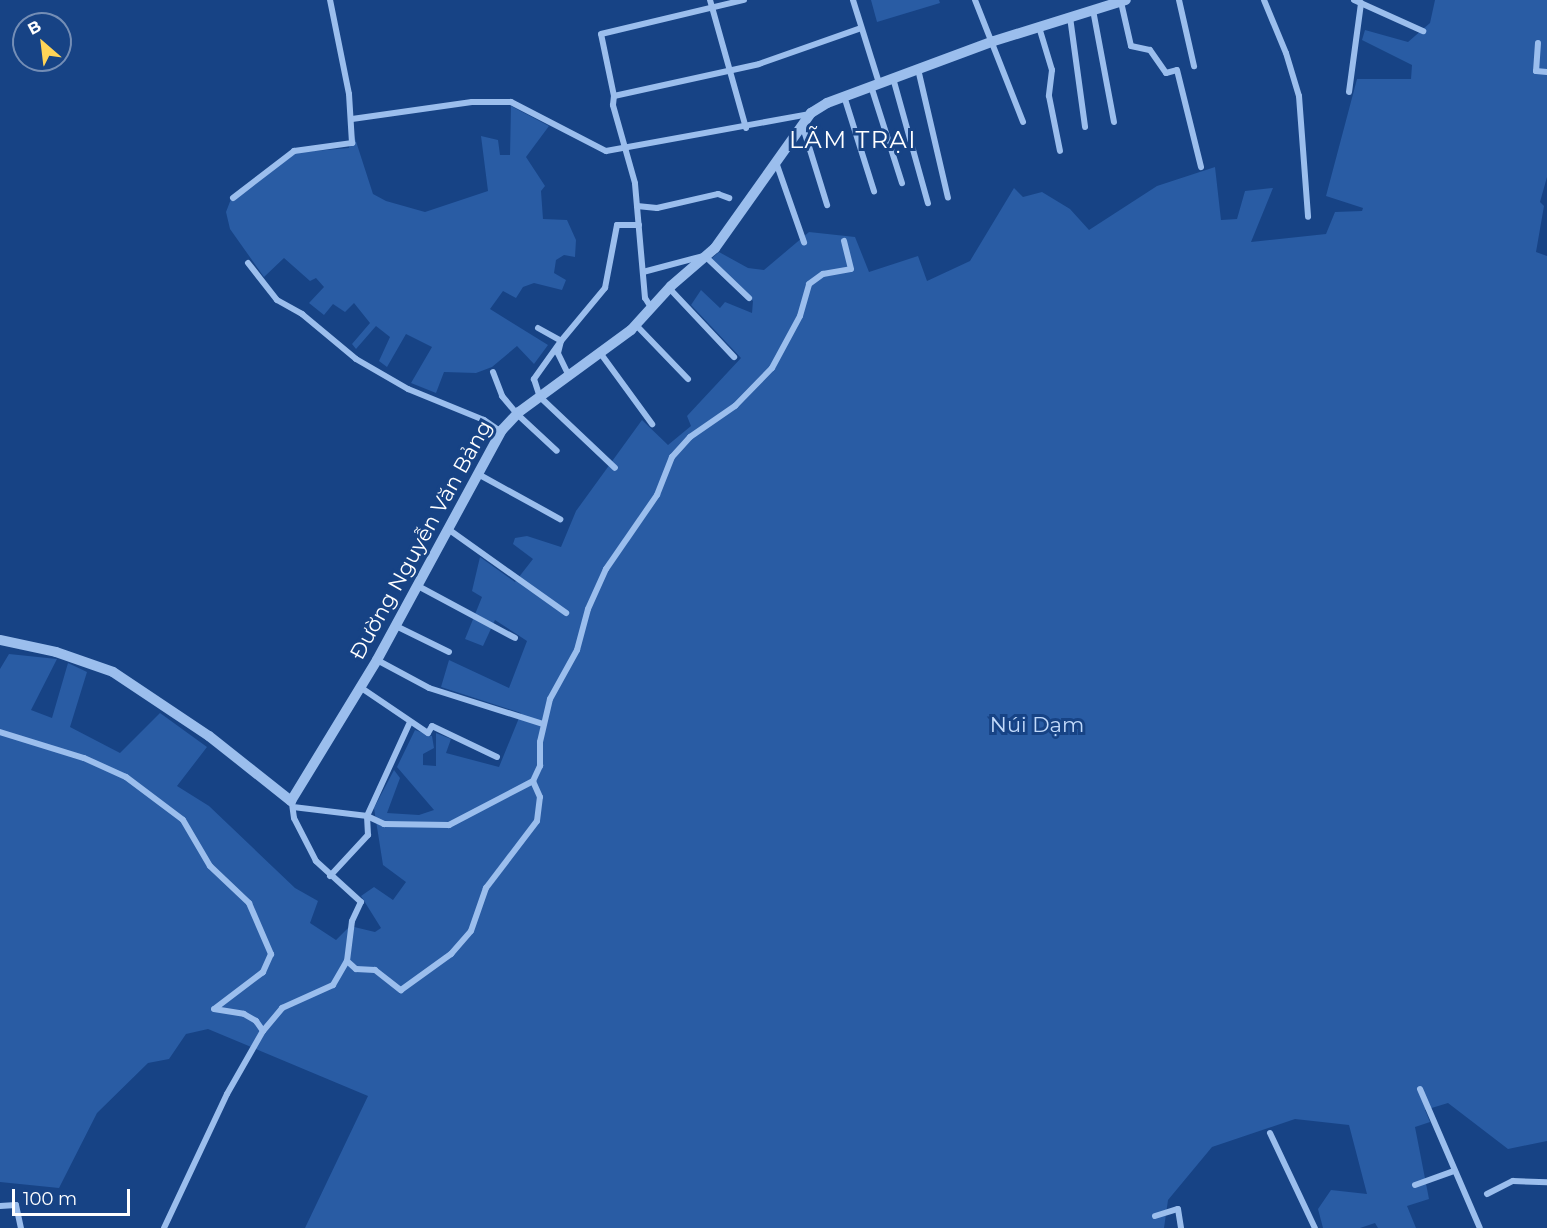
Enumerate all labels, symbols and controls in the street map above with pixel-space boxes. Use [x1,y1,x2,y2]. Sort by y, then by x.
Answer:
north arrow [12,12,72,72]
text: B [24,16,44,39]
district label: LÃM TRẠI [789,126,917,154]
street label: Đường Nguyễn Văn Bảng [345,416,497,664]
park label: Núi Dạm [990,712,1084,738]
scale bar [15,1177,134,1215]
text: 100 m [23,1188,77,1210]

